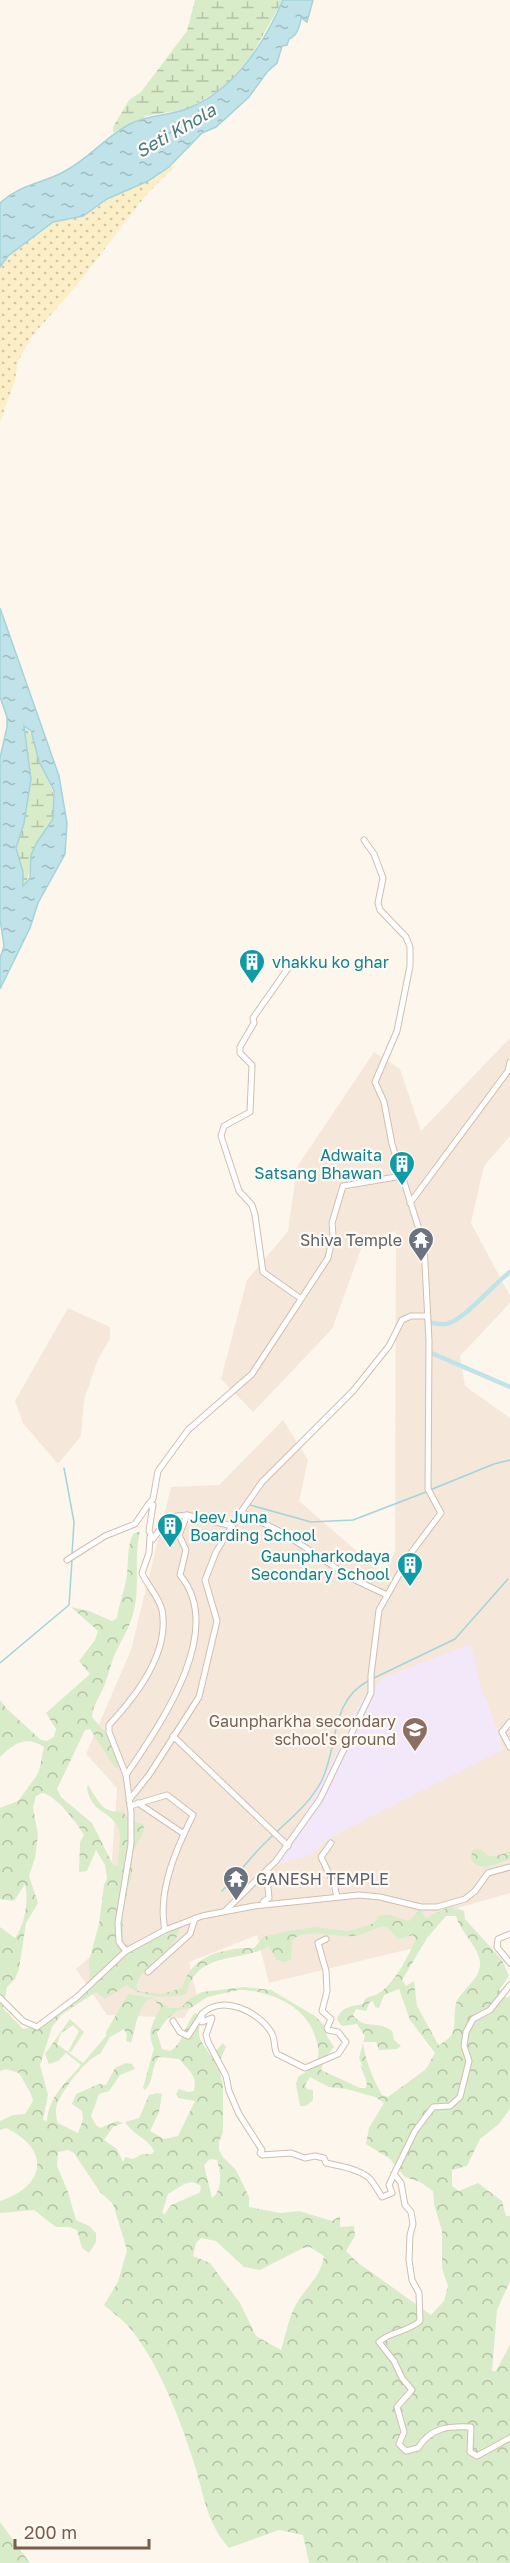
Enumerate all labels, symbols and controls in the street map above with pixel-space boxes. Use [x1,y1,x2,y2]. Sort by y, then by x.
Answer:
water label: Seti Khola [132,98,220,162]
building icon: vhakku ko ghar [237,947,267,985]
place label: vhakku ko ghar [272,952,389,972]
place label: Adwaita Satsang Bhawan [254,1145,382,1183]
building icon: Adwaita Satsang Bhawan [387,1149,417,1187]
temple icon: Shiva Temple [406,1225,436,1263]
place label: Shiva Temple [300,1230,402,1250]
place label: Jeev Juna Boarding School [190,1507,316,1545]
building icon: Jeev Juna Boarding School [155,1511,185,1549]
place label: Gaunpharkodaya Secondary School [251,1546,390,1584]
building icon: Gaunpharkodaya Secondary School [395,1550,425,1588]
place label: Gaunpharkha secondary school's ground [209,1711,396,1749]
school or university icon: Gaunpharkha secondary school's ground [400,1715,430,1753]
temple icon: GANESH TEMPLE [221,1864,251,1902]
place label: GANESH TEMPLE [256,1869,389,1889]
scale bar [15,2512,148,2550]
text: 200 m [24,2521,77,2543]

